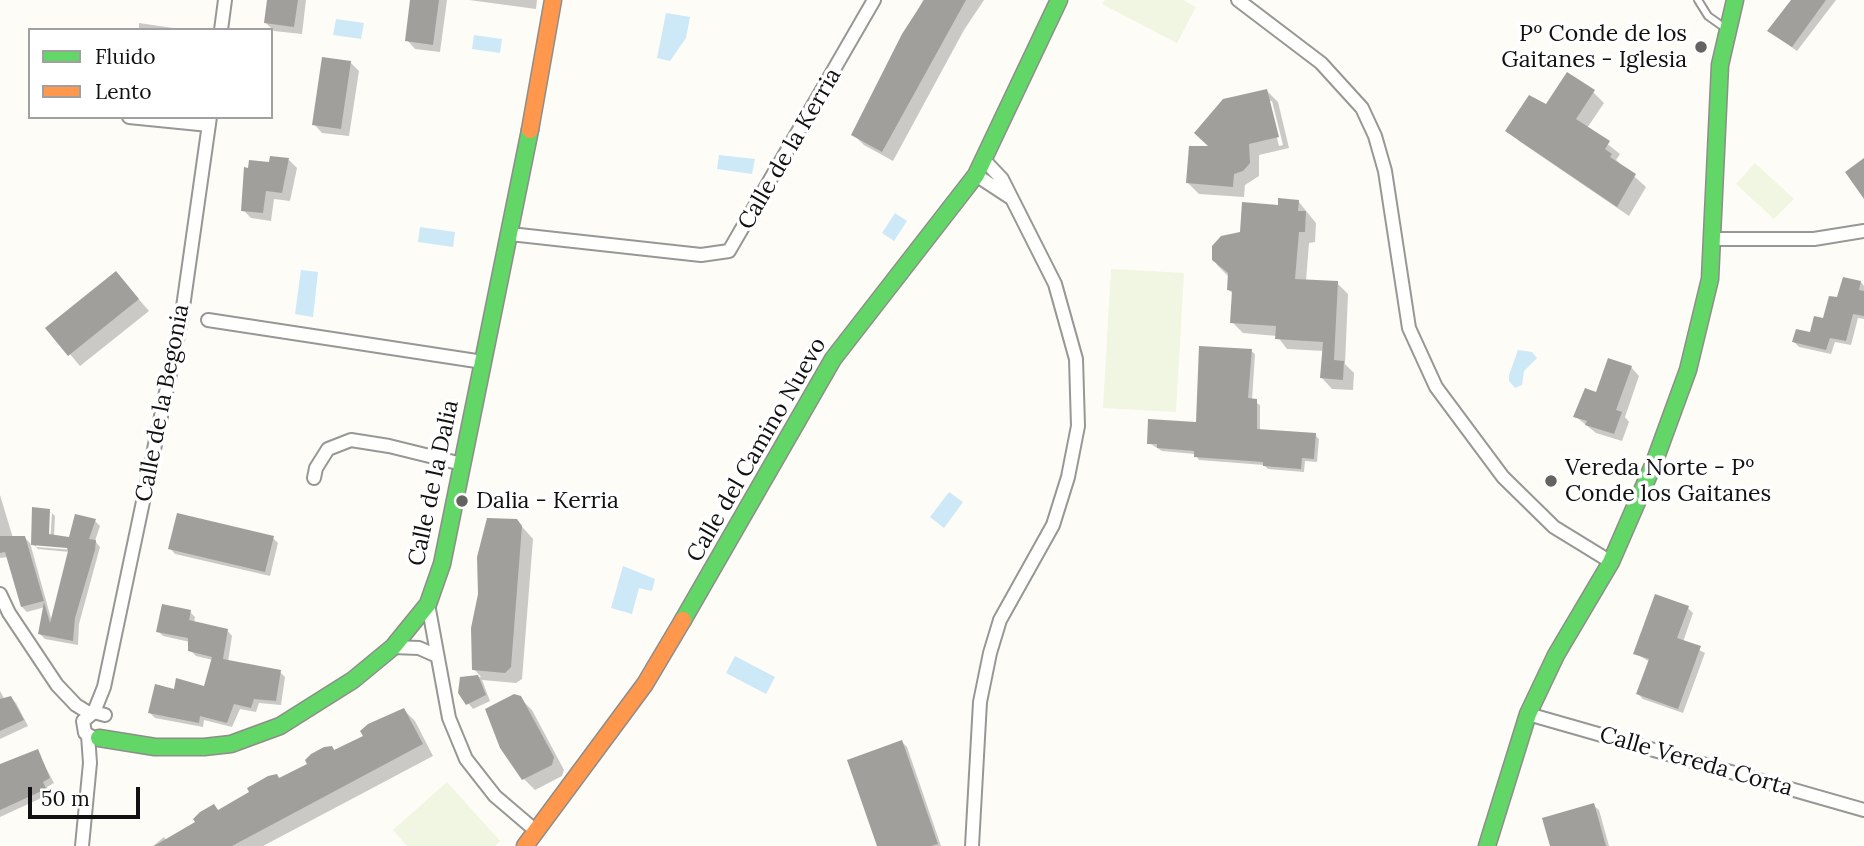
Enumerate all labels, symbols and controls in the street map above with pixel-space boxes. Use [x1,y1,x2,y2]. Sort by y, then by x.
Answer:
place label: Pº Conde de los Gaitanes - Iglesia [1501,20,1687,74]
legend [28,28,273,119]
marker: Pº Conde de los Gaitanes - Iglesia [1693,39,1709,55]
text: Fluido [95,43,156,70]
street label: Calle de la Kerria [733,64,847,234]
text: Lento [95,78,152,105]
street label: Calle de la Begonia [130,302,196,504]
street label: Calle del Camino Nuevo [681,333,833,567]
street label: Calle de la Dalia [403,398,465,568]
place label: Vereda Norte - Pº Conde los Gaitanes [1565,454,1771,508]
marker: Vereda Norte - Pº Conde los Gaitanes [1543,473,1559,489]
place label: Dalia - Kerria [476,487,619,515]
marker: Dalia - Kerria [454,493,470,509]
street label: Calle Vereda Corta [1596,721,1796,803]
scale bar [32,772,144,816]
text: 50 m [41,785,90,812]

